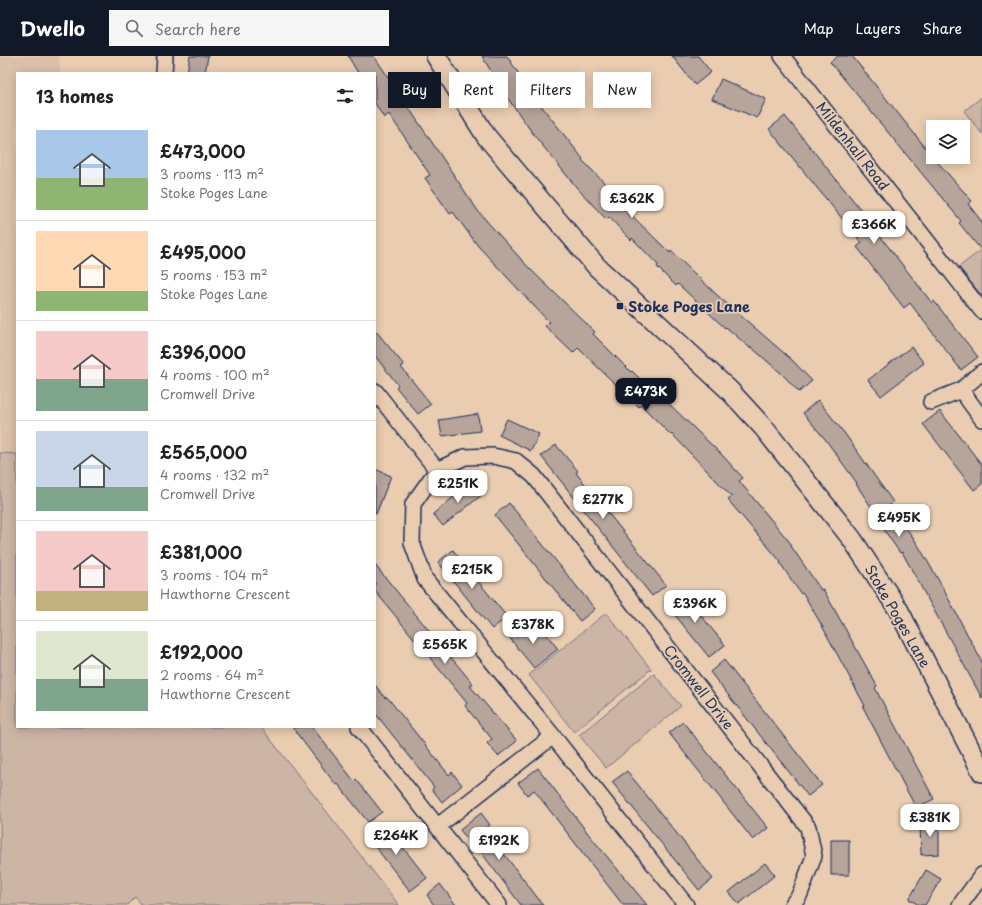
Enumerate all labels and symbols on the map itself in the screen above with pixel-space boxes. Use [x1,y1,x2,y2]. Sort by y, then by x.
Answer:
street label: Mildenhall Road [812,97,894,195]
pin: £362K [604,185,660,219]
pin: £366K [846,211,902,245]
place label: Stoke Poges Lane [628,296,750,317]
marker: Stoke Poges Lane [615,301,625,311]
pin: £473K [618,378,674,412]
pin: £251K [430,470,486,504]
pin: £277K [575,486,631,520]
pin: £495K [871,504,927,538]
pin: £215K [444,556,500,590]
street label: Stoke Poges Lane [860,560,936,672]
pin: £396K [667,590,723,624]
pin: £378K [505,611,561,645]
pin: £565K [417,631,473,665]
street label: Cromwell Drive [659,640,739,734]
pin: £381K [902,804,958,838]
pin: £264K [368,822,424,856]
pin: £192K [471,827,527,861]

